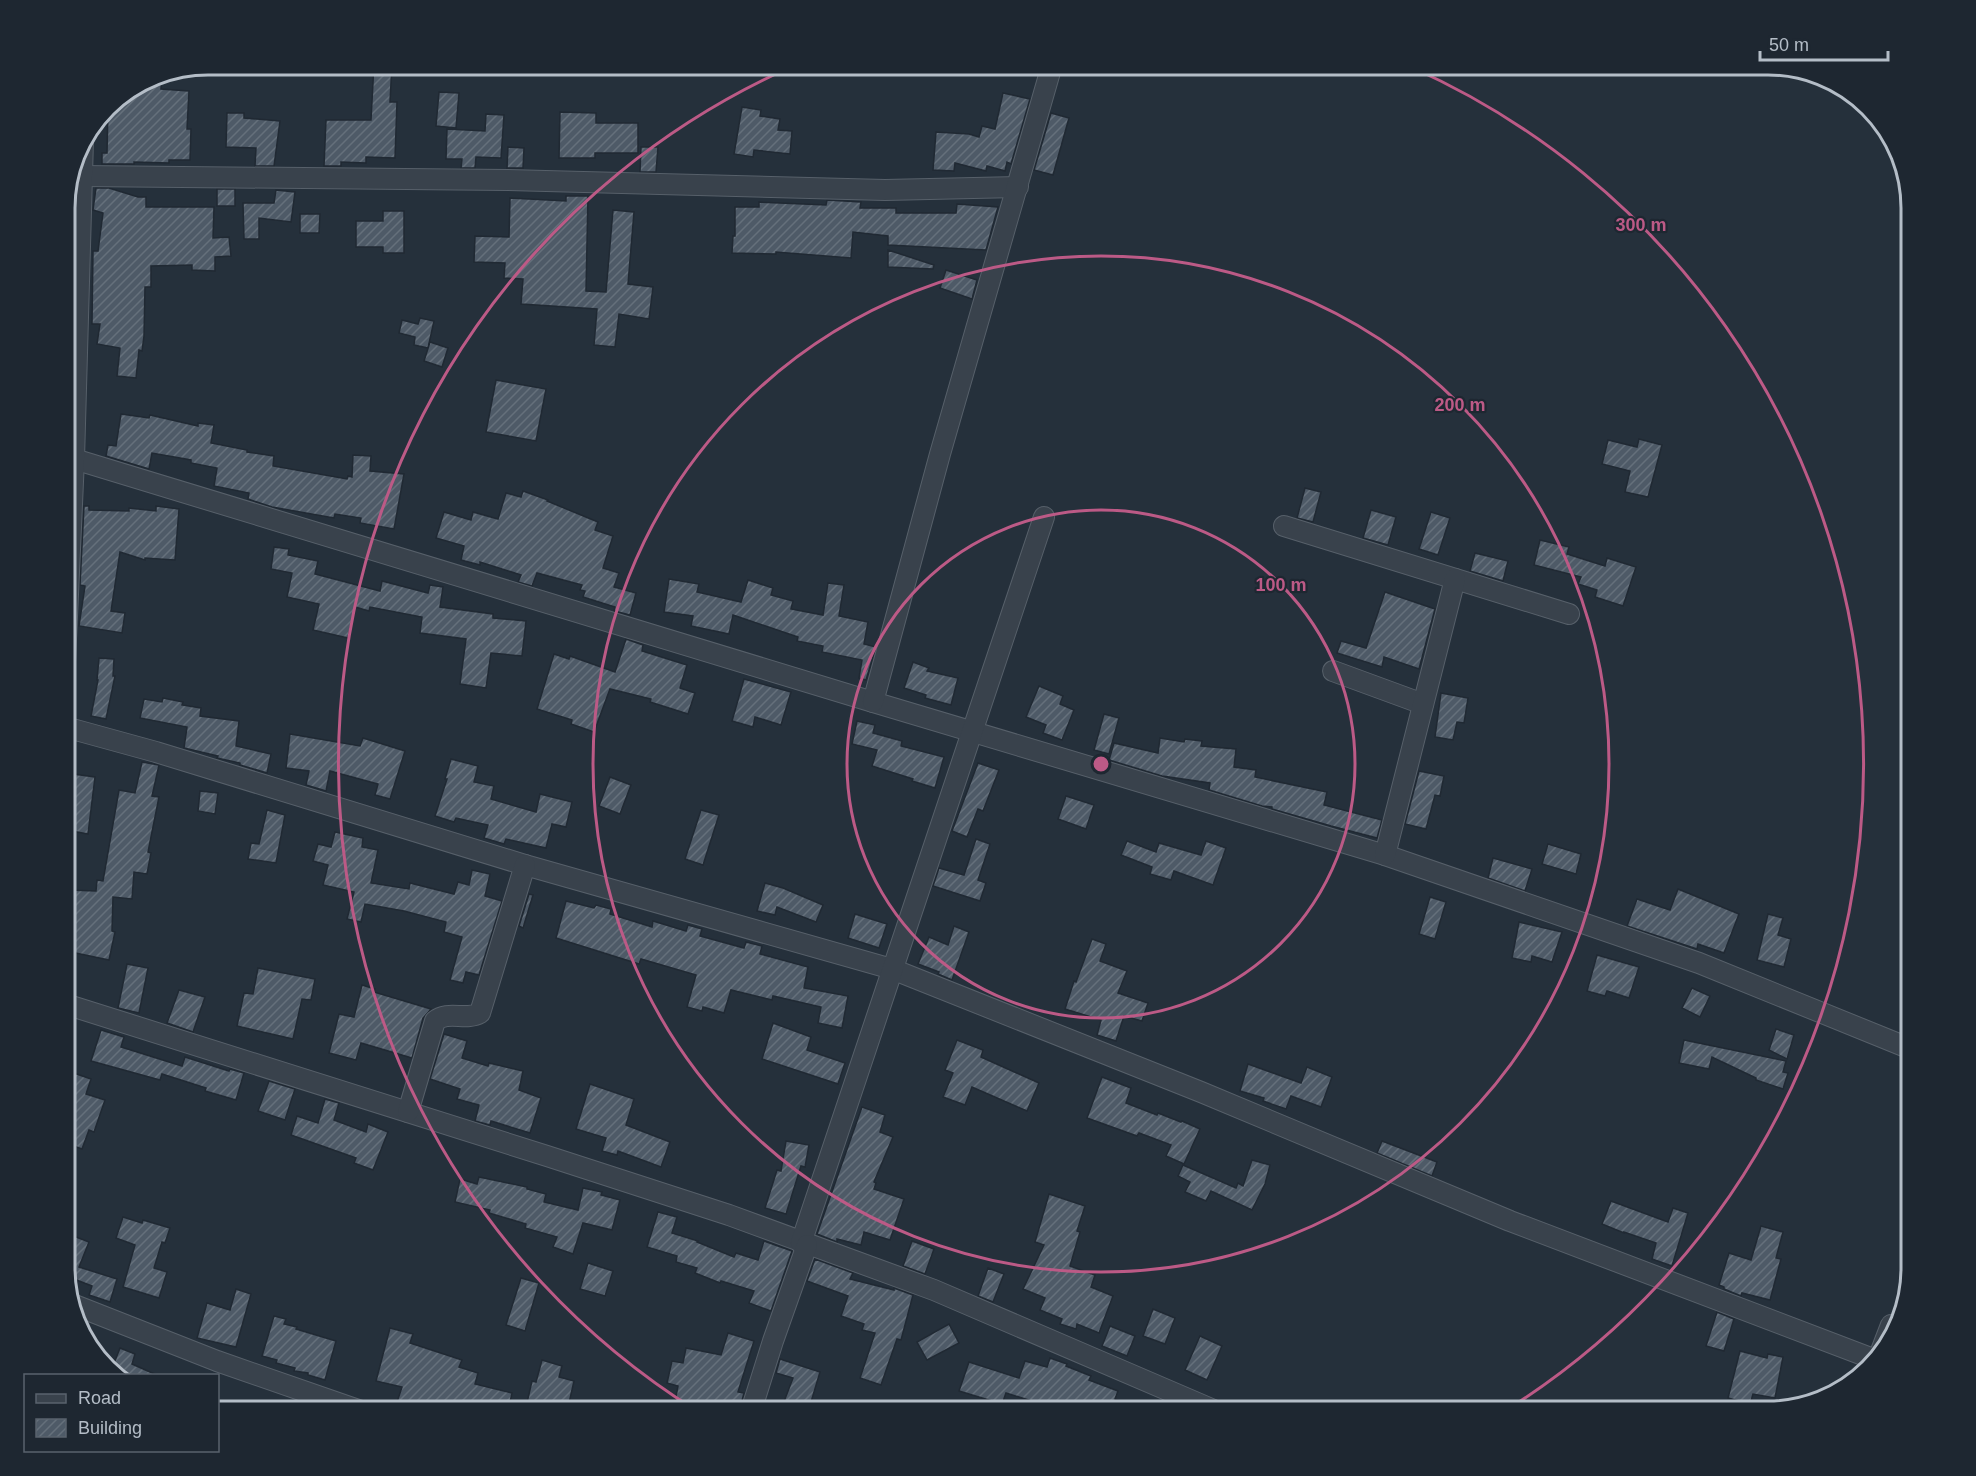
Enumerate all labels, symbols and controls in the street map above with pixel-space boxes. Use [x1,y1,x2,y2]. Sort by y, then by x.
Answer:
scale bar [1760,24,1888,62]
text: 50 m [1769,35,1809,55]
text: 300 m [1615,215,1667,235]
text: 200 m [1434,395,1486,415]
text: 100 m [1255,575,1307,595]
centre of rings [1091,754,1111,774]
legend [24,1374,219,1452]
text: Road [78,1388,121,1408]
text: Building [78,1418,142,1438]

